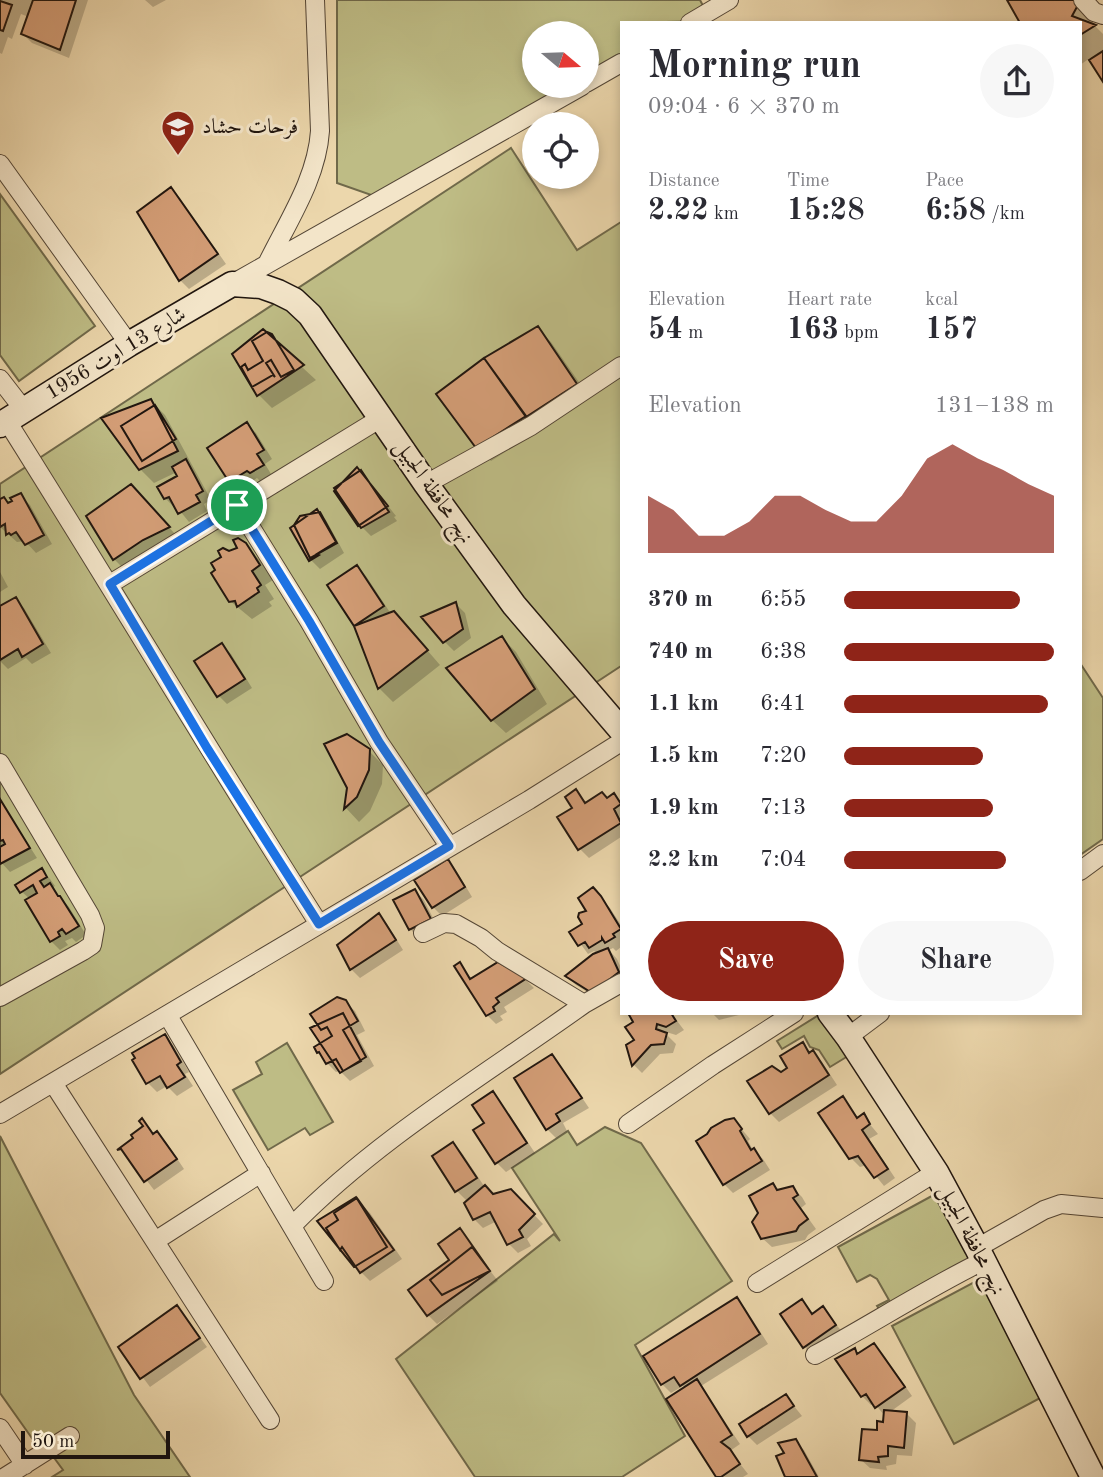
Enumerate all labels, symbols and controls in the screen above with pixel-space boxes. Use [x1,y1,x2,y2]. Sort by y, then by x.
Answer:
north arrow [522,21,598,98]
map controls [522,21,599,189]
button: share [980,44,1054,118]
text: Morning run [648,48,861,86]
text: 09:04 · 6 × 370 m [648,95,840,118]
school or university icon: فرحات حشاد [159,108,197,157]
button: locate [522,112,599,189]
place label: فرحات حشاد [202,117,298,139]
text: Distance [648,172,720,191]
text: Time [787,172,829,191]
text: Pace [925,172,964,191]
text: 2.22 [648,196,709,226]
text: 15:28 [787,196,865,226]
text: 6:58 [925,196,986,226]
text: km [709,205,739,224]
text: /km [986,205,1025,224]
text: Elevation [648,291,725,310]
text: Heart rate [787,291,872,310]
text: kcal [925,291,958,310]
street label: شارع 13 اوت 1956 [42,304,193,409]
text: 54 [648,315,683,345]
text: 163 [787,315,839,345]
text: 157 [925,315,978,345]
text: m [683,324,703,343]
text: bpm [839,324,879,343]
text: Elevation [648,394,742,417]
text: 131–138 m [935,394,1054,417]
street label: نهج محافظة الجبيل [384,436,476,552]
pin [207,475,267,535]
icon: arrive [218,486,256,524]
text: 370 m [648,588,713,611]
text: 6:55 [760,588,806,611]
text: 740 m [648,640,713,663]
text: 6:38 [760,640,806,663]
text: 1.1 km [648,692,719,715]
text: 6:41 [760,692,806,715]
text: 1.5 km [648,744,719,767]
text: 7:20 [760,744,806,767]
text: 1.9 km [648,796,719,819]
text: 7:13 [760,796,806,819]
text: 2.2 km [648,848,719,871]
text: 7:04 [760,848,806,871]
button: Save [648,921,844,1001]
button: Share [858,921,1054,1001]
street label: نهج محافظة الجبيل [928,1181,1008,1302]
scale bar [21,1428,170,1460]
text: 50 m [32,1433,74,1452]

